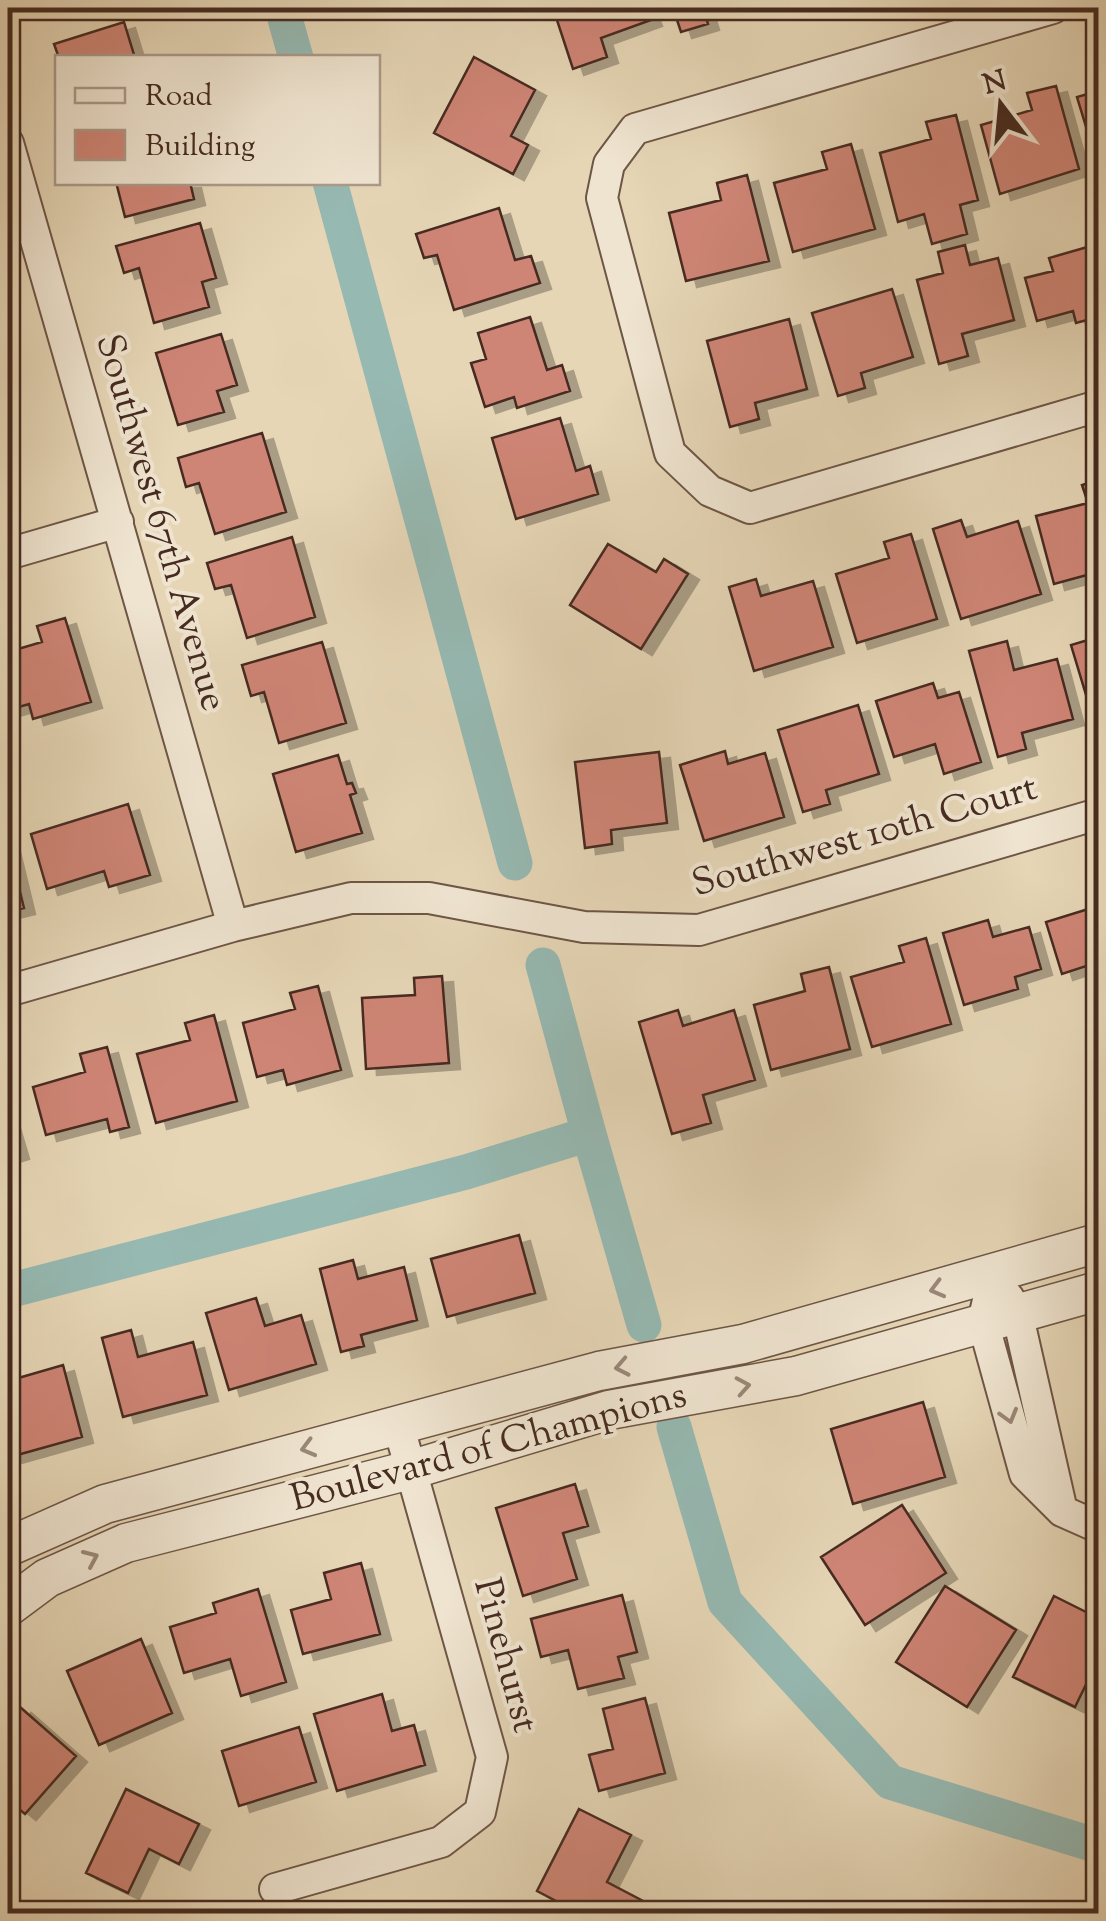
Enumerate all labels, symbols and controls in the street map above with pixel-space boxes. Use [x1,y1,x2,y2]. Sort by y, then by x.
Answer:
legend [55,55,380,185]
north arrow [951,55,1051,155]
text: N [979,62,1011,106]
text: Road [145,76,212,119]
text: Building [145,126,255,169]
street label: Southwest 67th Avenue [79,328,239,718]
street label: Southwest 10th Court [686,763,1044,913]
one-way arrow [929,1278,946,1299]
one-way arrow [614,1356,630,1377]
street label: Boulevard of Champions [285,1370,693,1528]
one-way arrow [735,1376,751,1397]
one-way arrow [997,1407,1018,1424]
one-way arrow [299,1437,317,1458]
one-way arrow [81,1550,99,1570]
street label: Pinehurst [458,1573,550,1739]

